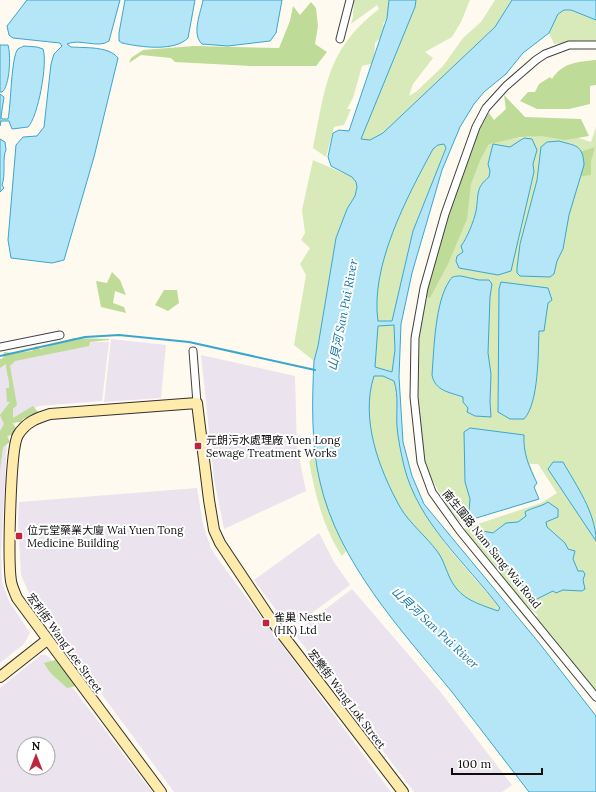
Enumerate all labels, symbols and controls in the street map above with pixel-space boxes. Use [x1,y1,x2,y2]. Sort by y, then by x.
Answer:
water label: 山貝河 San Pui River [324,257,361,372]
place label: 元朗污水處理廠 Yuen Long Sewage Treatment Works [206,433,341,460]
marker: 元朗污水處理廠 Yuen Long Sewage Treatment Works [193,441,203,451]
street label: 南生圍路 Nam Sang Wai Road [440,487,545,612]
place label: 位元堂藥業大廈 Wai Yuen Tong Medicine Building [27,523,184,550]
marker: 位元堂藥業大廈 Wai Yuen Tong Medicine Building [14,531,24,541]
water label: 山貝河 San Pui River [389,584,482,672]
street label: 宏利街 Wang Lee Street [24,590,106,696]
place label: 雀巢 Nestle (HK) Ltd [274,610,331,638]
marker: 雀巢 Nestle (HK) Ltd [261,618,271,628]
street label: 宏樂街 Wang Lok Street [305,647,389,752]
north arrow [16,736,56,776]
text: N [32,739,41,753]
scale bar [452,750,542,776]
text: 100 m [458,756,491,771]

